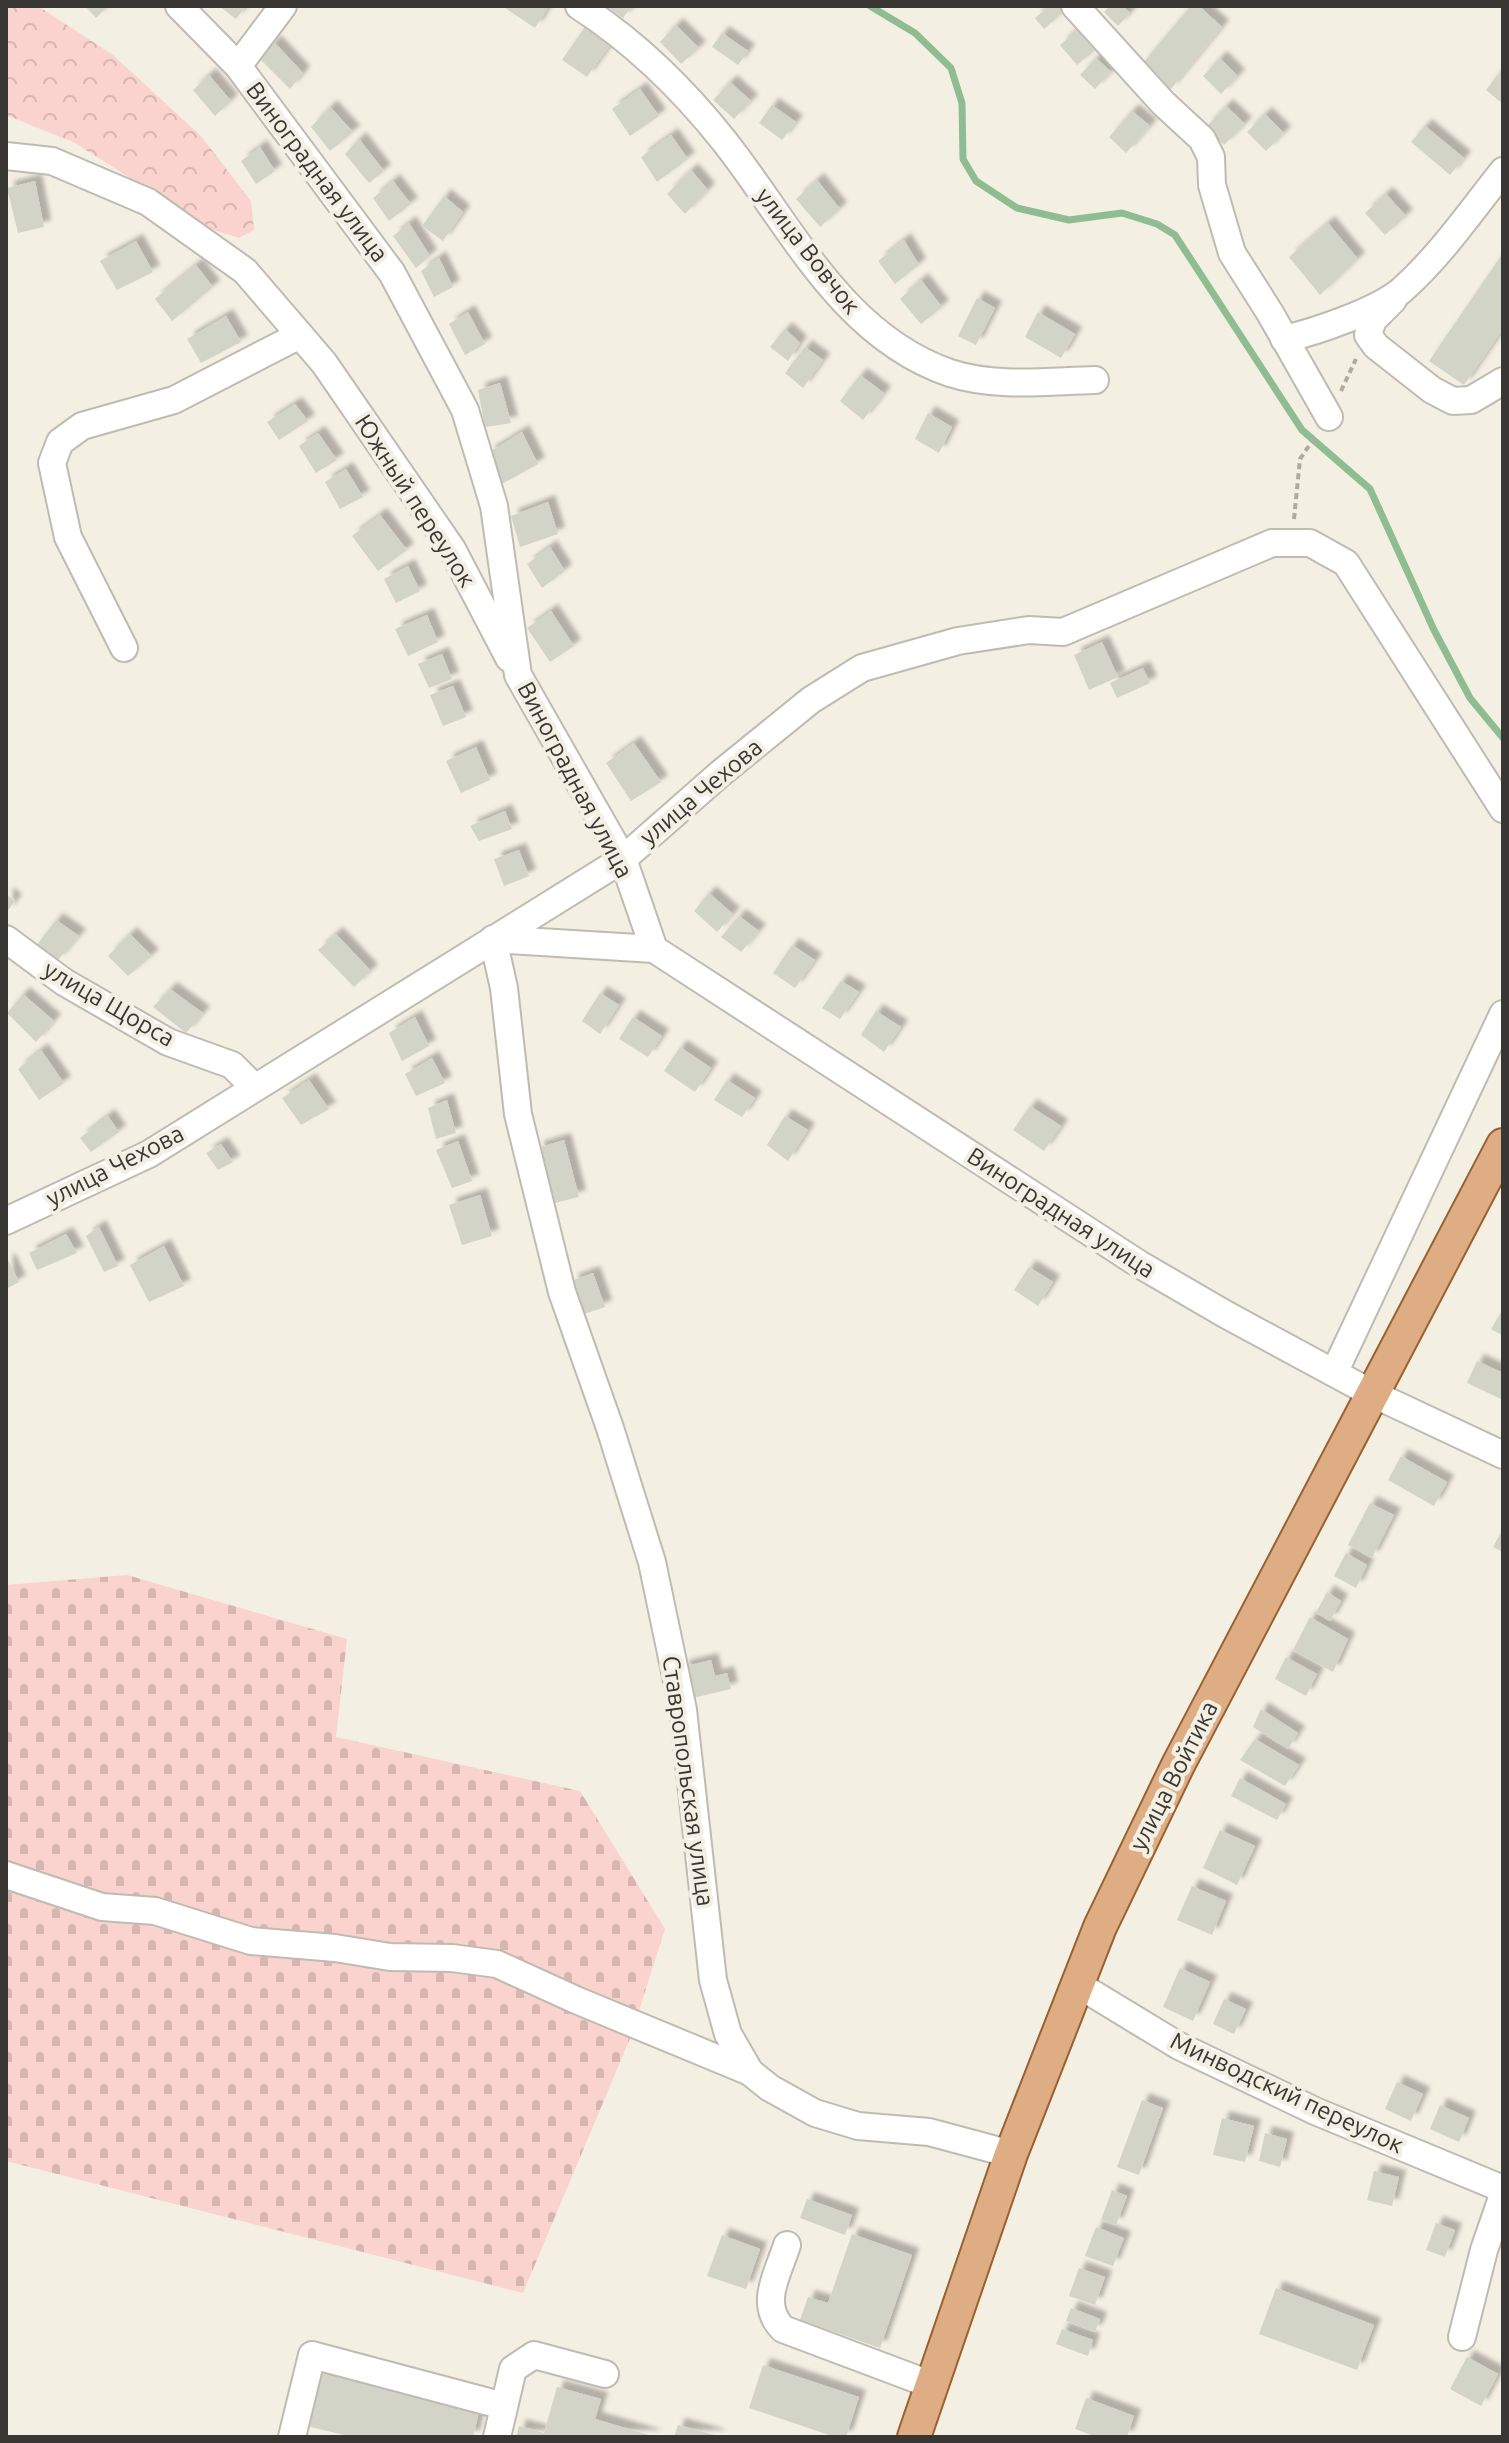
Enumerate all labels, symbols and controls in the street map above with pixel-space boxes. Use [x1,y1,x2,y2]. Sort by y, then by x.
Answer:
street label: Виноградная улица [241,76,394,267]
street label: улица Вовчок [751,182,866,319]
street label: Южный переулок [350,410,481,592]
street label: Виноградная улица [512,677,639,882]
street label: улица Чехова [634,733,767,850]
street label: улица Щорса [39,955,179,1052]
street label: улица Чехова [42,1119,188,1212]
street label: Виноградная улица [962,1142,1160,1283]
street label: Ставропольская улица [658,1654,719,1908]
street label: улица Войтика [1124,1696,1223,1855]
street label: Минводский переулок [1167,2027,1408,2158]

